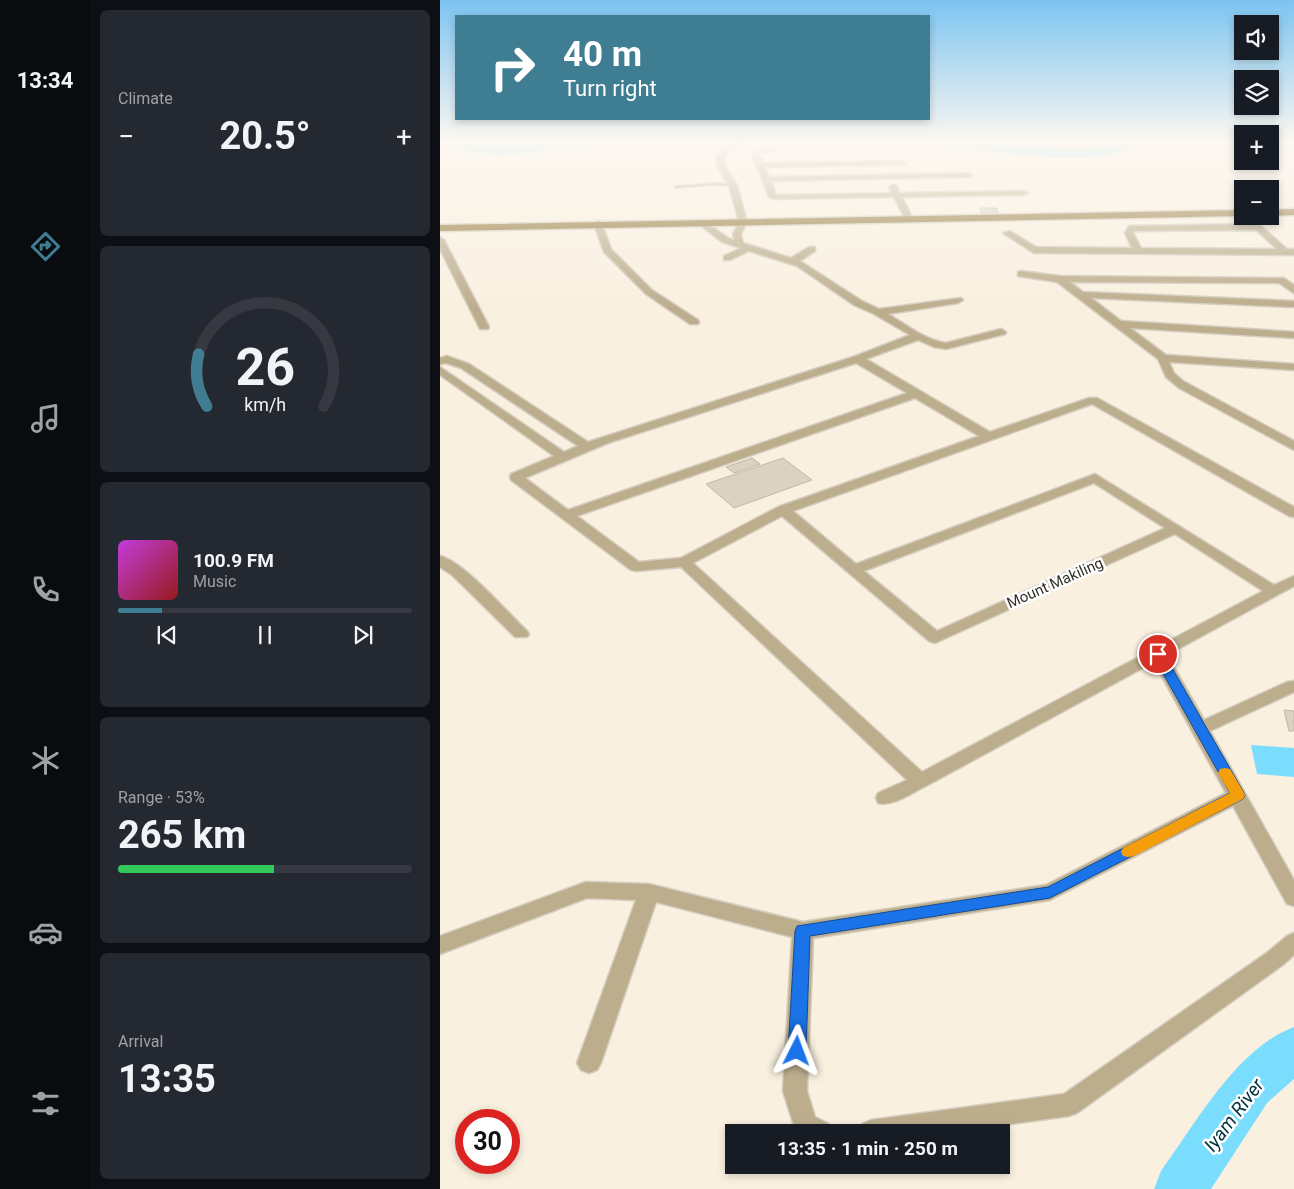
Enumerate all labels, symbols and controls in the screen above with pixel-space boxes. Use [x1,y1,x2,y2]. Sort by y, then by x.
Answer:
map controls [1234,15,1279,225]
button: sound [1234,15,1279,60]
text: 40 m [563,34,642,75]
icon: right [480,35,545,100]
text: 13:34 [17,68,73,93]
button: layers [1234,70,1279,115]
text: Turn right [563,76,657,101]
text: Climate [118,89,173,108]
text: 20.5° [219,114,311,158]
text: − [118,120,134,153]
text: + [396,120,412,153]
button: + [1234,125,1279,170]
button: − [1234,180,1279,225]
icon: directions [28,229,63,264]
text: 26 [235,337,295,398]
text: km/h [244,394,286,415]
icon: music [28,401,63,436]
text: 100.9 FM [193,549,274,572]
street label: Mount Makiling [1004,554,1106,612]
icon: phone [28,572,63,607]
text: Music [193,572,236,591]
icon: previous [153,621,181,649]
icon: pause [251,621,279,649]
icon: next [349,621,377,649]
pin [1137,633,1179,675]
icon: arrive [1144,640,1172,668]
icon: climate [28,743,63,778]
text: Range · 53% [118,788,205,807]
text: 265 km [118,813,246,857]
icon: car [28,915,63,950]
position arrow [770,1024,822,1076]
text: Arrival [118,1032,163,1051]
text: 13:35 [118,1057,216,1101]
water label: Iyam River [1199,1073,1269,1156]
icon: filters [28,1086,63,1121]
speed limit sign: 30 [455,1109,520,1174]
text: 13:35 · 1 min · 250 m [777,1137,958,1160]

